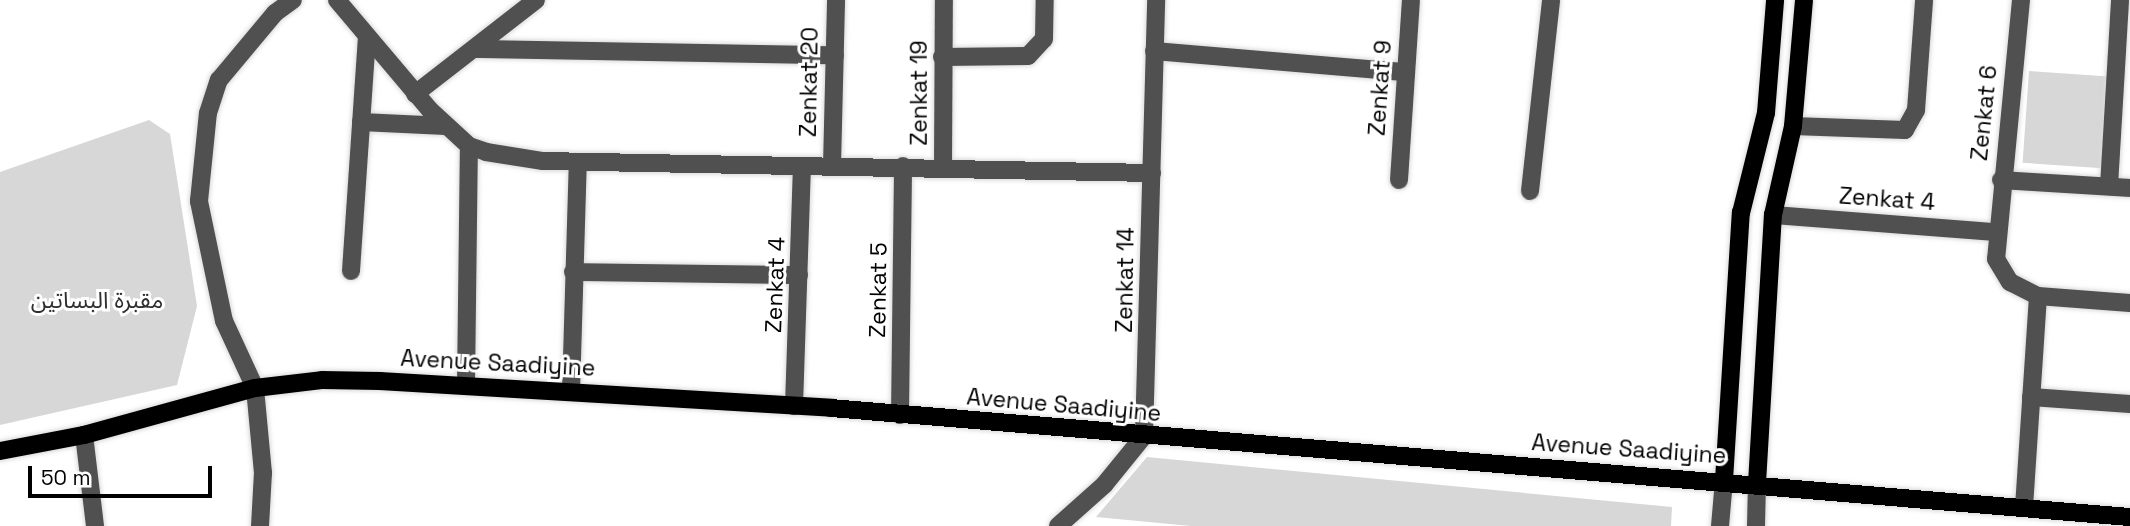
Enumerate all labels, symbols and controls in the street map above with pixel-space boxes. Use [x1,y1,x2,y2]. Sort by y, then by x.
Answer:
street label: Zenkat 20 [794,27,824,137]
street label: Zenkat 9 [1363,39,1397,137]
street label: Zenkat 19 [905,40,933,146]
street label: Zenkat 6 [1965,64,2003,162]
street label: Zenkat 4 [1838,182,1936,216]
street label: Zenkat 14 [1110,227,1140,333]
street label: Zenkat 4 [760,236,790,334]
street label: Zenkat 5 [863,242,893,338]
park label: مقبرة البساتين [31,286,163,314]
street label: Avenue Saadiyine [400,344,596,382]
street label: Avenue Saadiyine [966,383,1162,427]
street label: Avenue Saadiyine [1531,428,1727,470]
scale bar [32,452,215,496]
text: 50 m [41,464,91,491]

